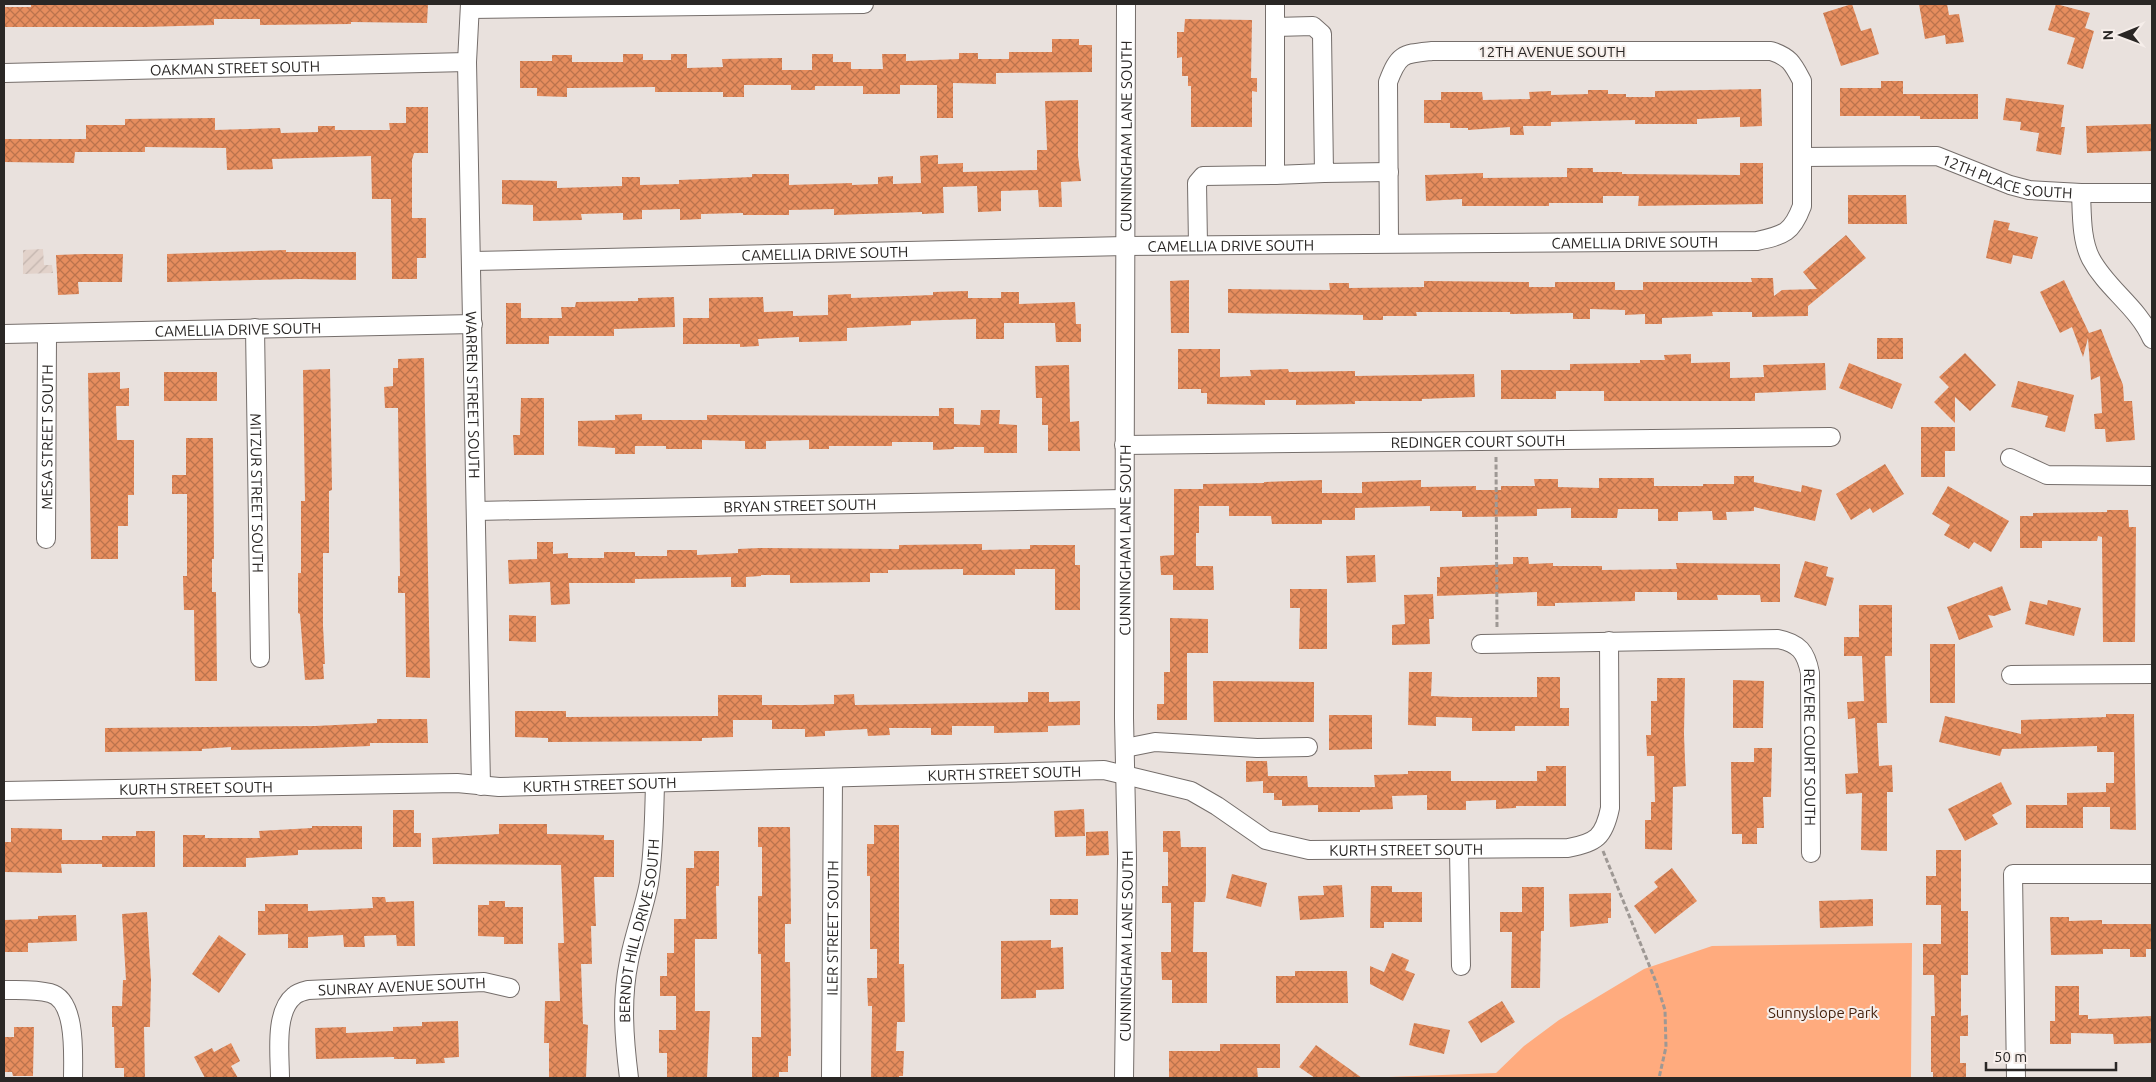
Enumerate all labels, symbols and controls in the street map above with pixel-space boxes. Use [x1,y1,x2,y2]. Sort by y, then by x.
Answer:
north arrow [2096,10,2146,60]
text: N [2100,30,2116,41]
street label: CUNNINGHAM LANE SOUTH [1117,40,1134,232]
street label: 12TH AVENUE SOUTH [1478,43,1626,60]
street label: OAKMAN STREET SOUTH [150,57,320,78]
street label: 12TH PLACE SOUTH [1940,150,2073,201]
street label: CAMELLIA DRIVE SOUTH [1551,233,1718,251]
street label: CAMELLIA DRIVE SOUTH [1147,236,1314,254]
street label: CAMELLIA DRIVE SOUTH [741,242,909,263]
street label: WARREN STREET SOUTH [463,311,484,479]
street label: CAMELLIA DRIVE SOUTH [154,319,322,339]
street label: MESA STREET SOUTH [38,364,55,510]
street label: MITZUR STREET SOUTH [248,413,267,573]
street label: REDINGER COURT SOUTH [1390,432,1565,450]
street label: CUNNINGHAM LANE SOUTH [1116,444,1133,636]
street label: BRYAN STREET SOUTH [723,495,877,515]
street label: REVERE COURT SOUTH [1801,668,1819,826]
street label: KURTH STREET SOUTH [927,762,1082,783]
street label: KURTH STREET SOUTH [523,774,677,795]
street label: KURTH STREET SOUTH [119,778,273,797]
street label: BERNDT HILL DRIVE SOUTH [616,838,662,1023]
street label: KURTH STREET SOUTH [1329,840,1483,858]
street label: CUNNINGHAM LANE SOUTH [1116,850,1136,1042]
street label: ILER STREET SOUTH [823,860,841,996]
street label: SUNRAY AVENUE SOUTH [318,973,486,998]
park label: Sunnyslope Park [1768,1004,1879,1021]
scale bar [1986,1040,2116,1072]
text: 50 m [1994,1048,2027,1065]

